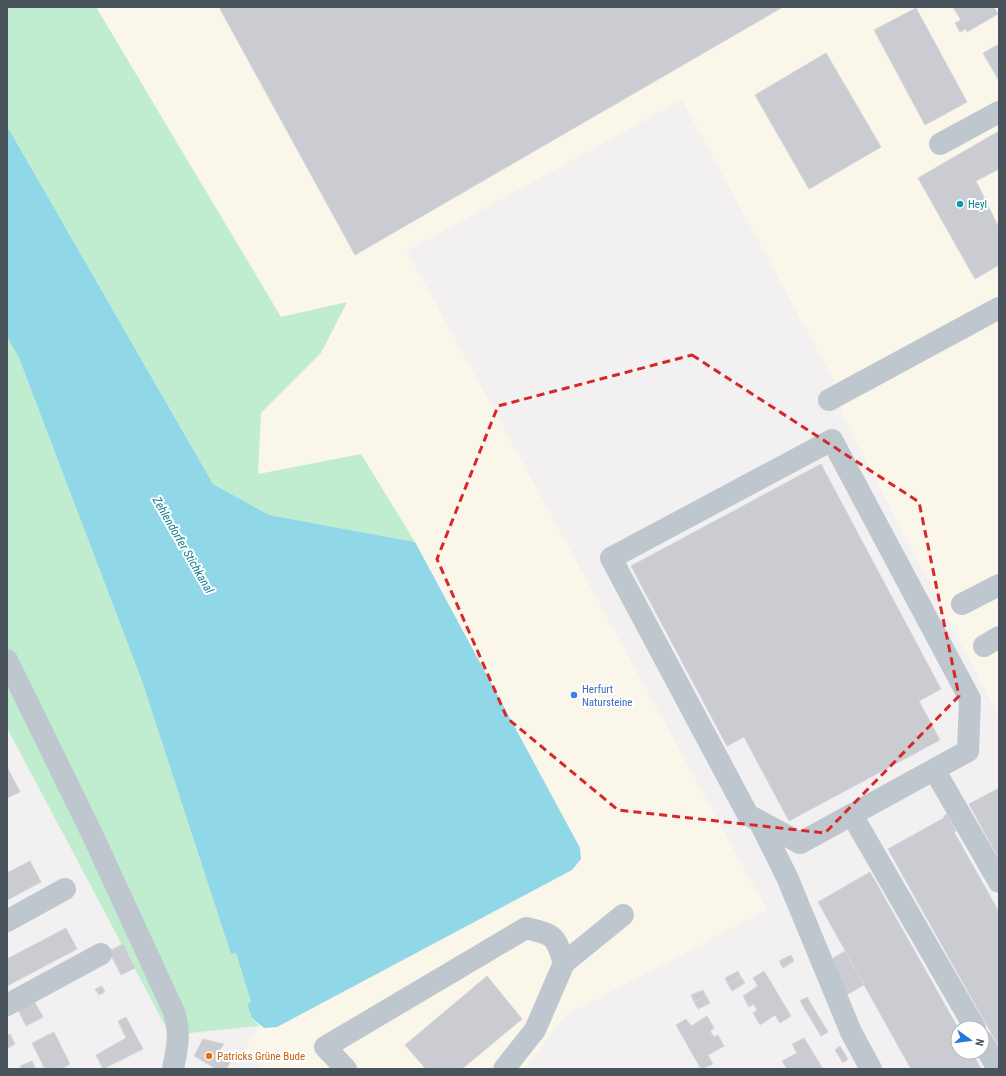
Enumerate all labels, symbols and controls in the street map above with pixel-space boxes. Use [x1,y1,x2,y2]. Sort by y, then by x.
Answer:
place label: Heyl [968,198,987,211]
marker: Heyl [955,199,965,209]
water label: Zehlendorfer Stichkanal [149,493,217,596]
place label: Herfurt Natursteine [582,683,632,709]
marker: Herfurt Natursteine [569,690,579,700]
north arrow [950,1020,990,1060]
text: N [972,1037,986,1047]
place label: Patricks Grüne Bude [217,1050,305,1063]
marker: Patricks Grüne Bude [204,1051,214,1061]

